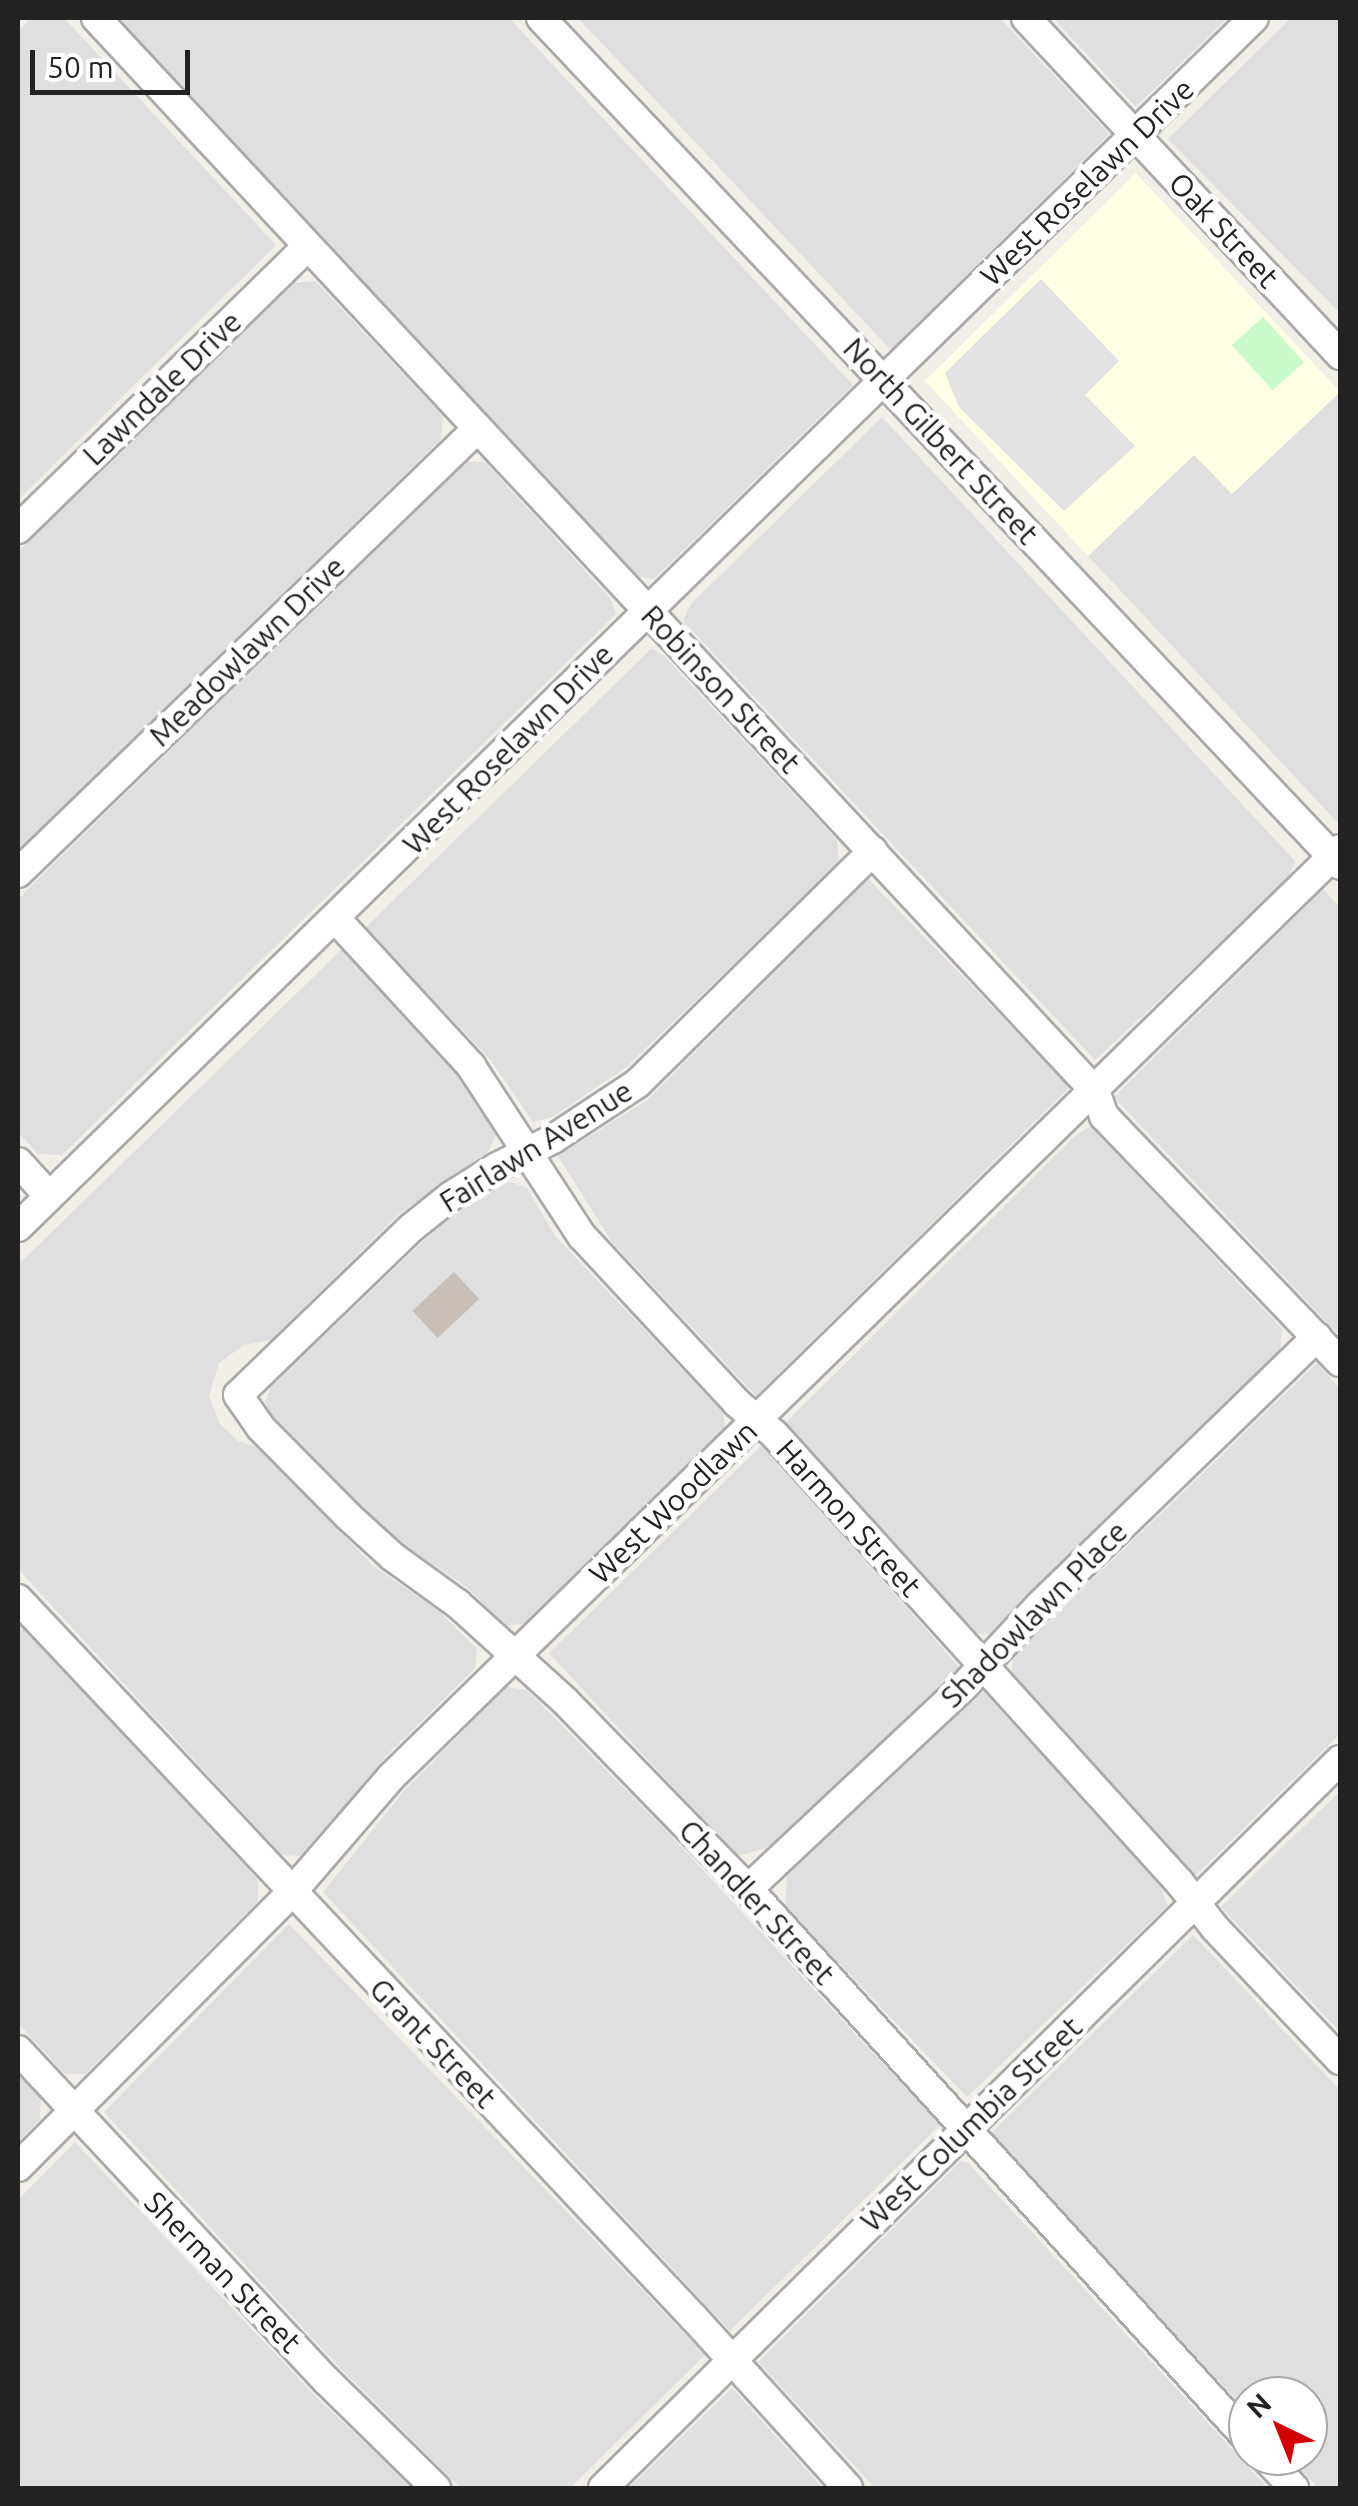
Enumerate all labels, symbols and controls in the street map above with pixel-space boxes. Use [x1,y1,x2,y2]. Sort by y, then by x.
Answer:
scale bar [35,30,195,92]
text: 50 m [47,50,114,84]
street label: West Roselawn Drive [973,71,1201,293]
street label: Oak Street [1162,165,1286,295]
street label: Lawndale Drive [75,303,249,473]
street label: North Gilbert Street [836,330,1046,552]
street label: Meadowlawn Drive [142,548,352,754]
street label: Robinson Street [634,598,808,780]
street label: West Roselawn Drive [395,636,621,862]
street label: Fairlawn Avenue [433,1072,639,1220]
street label: West Woodlawn [582,1413,764,1591]
street label: Harmon Street [769,1432,929,1604]
street label: Shadowlawn Place [933,1513,1135,1715]
street label: Chandler Street [672,1812,842,1992]
street label: Grant Street [362,1971,504,2115]
street label: West Columbia Street [853,2009,1089,2239]
street label: Sherman Street [137,2184,309,2360]
north arrow [1228,2376,1328,2476]
text: N [1240,2387,1277,2424]

